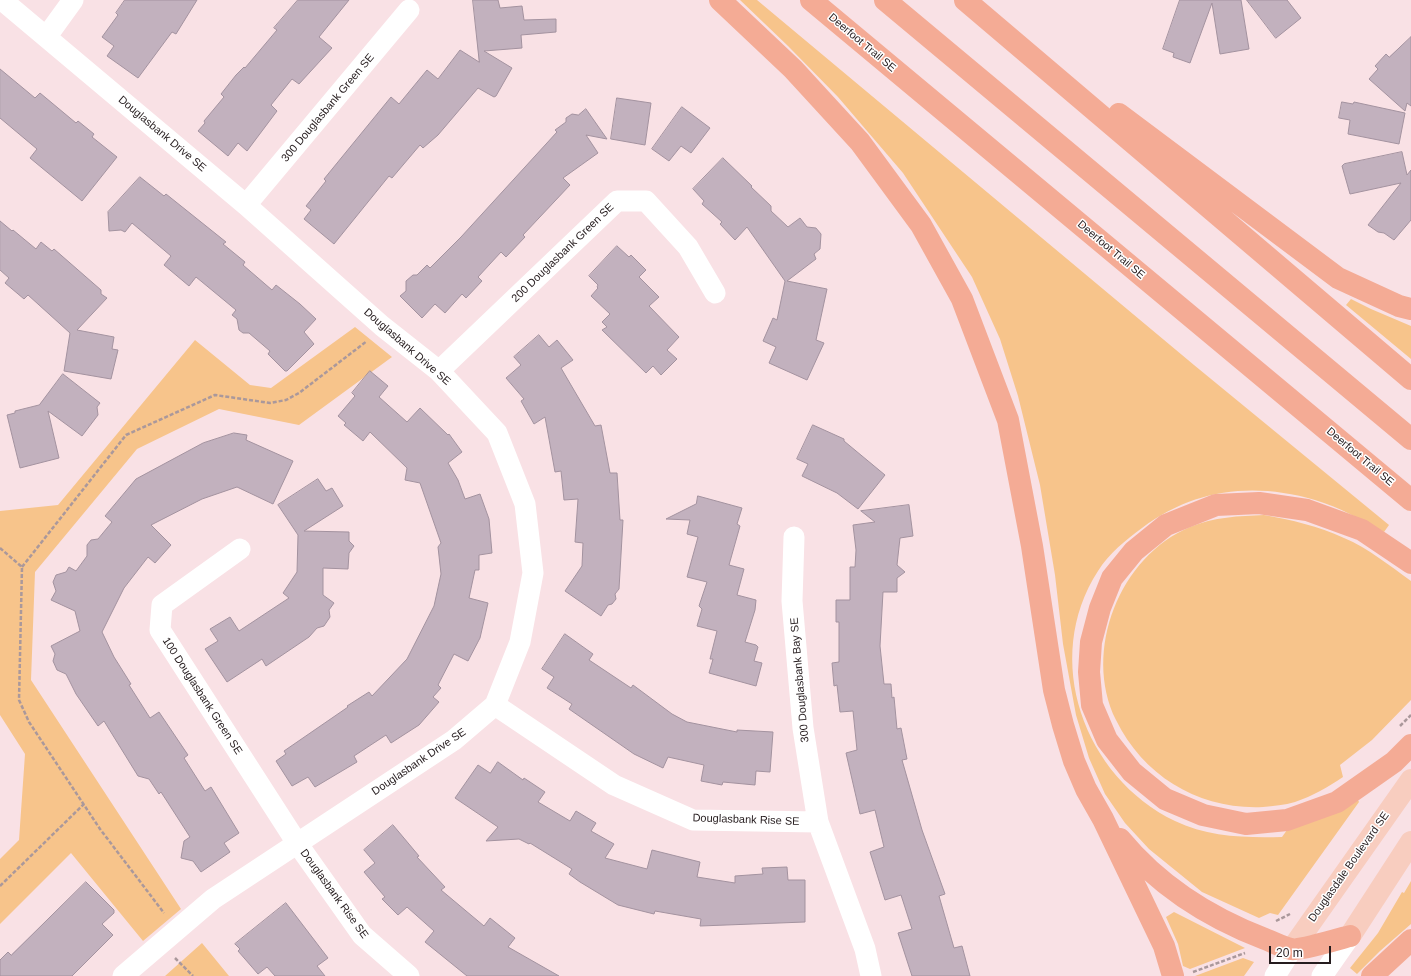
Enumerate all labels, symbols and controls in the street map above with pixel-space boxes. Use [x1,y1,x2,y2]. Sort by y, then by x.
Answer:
street label: Deerfoot Trail SE [826,11,898,75]
street label: 300 Douglasbank Green SE [279,51,377,165]
street label: Douglasbank Drive SE [115,93,209,175]
street label: 200 Douglasbank Green SE [509,201,617,305]
street label: Deerfoot Trail SE [1075,218,1147,282]
street label: Douglasbank Drive SE [361,306,453,388]
street label: Deerfoot Trail SE [1324,425,1396,489]
street label: 300 Douglasbank Bay SE [788,617,812,743]
street label: 100 Douglasbank Green SE [159,635,245,757]
street label: Douglasbank Drive SE [369,726,469,798]
street label: Douglasdale Boulevard SE [1306,809,1392,925]
street label: Douglasbank Rise SE [692,812,800,828]
street label: Douglasbank Rise SE [297,847,371,941]
scale bar [1271,938,1333,964]
text: 20 m [1276,946,1303,960]

